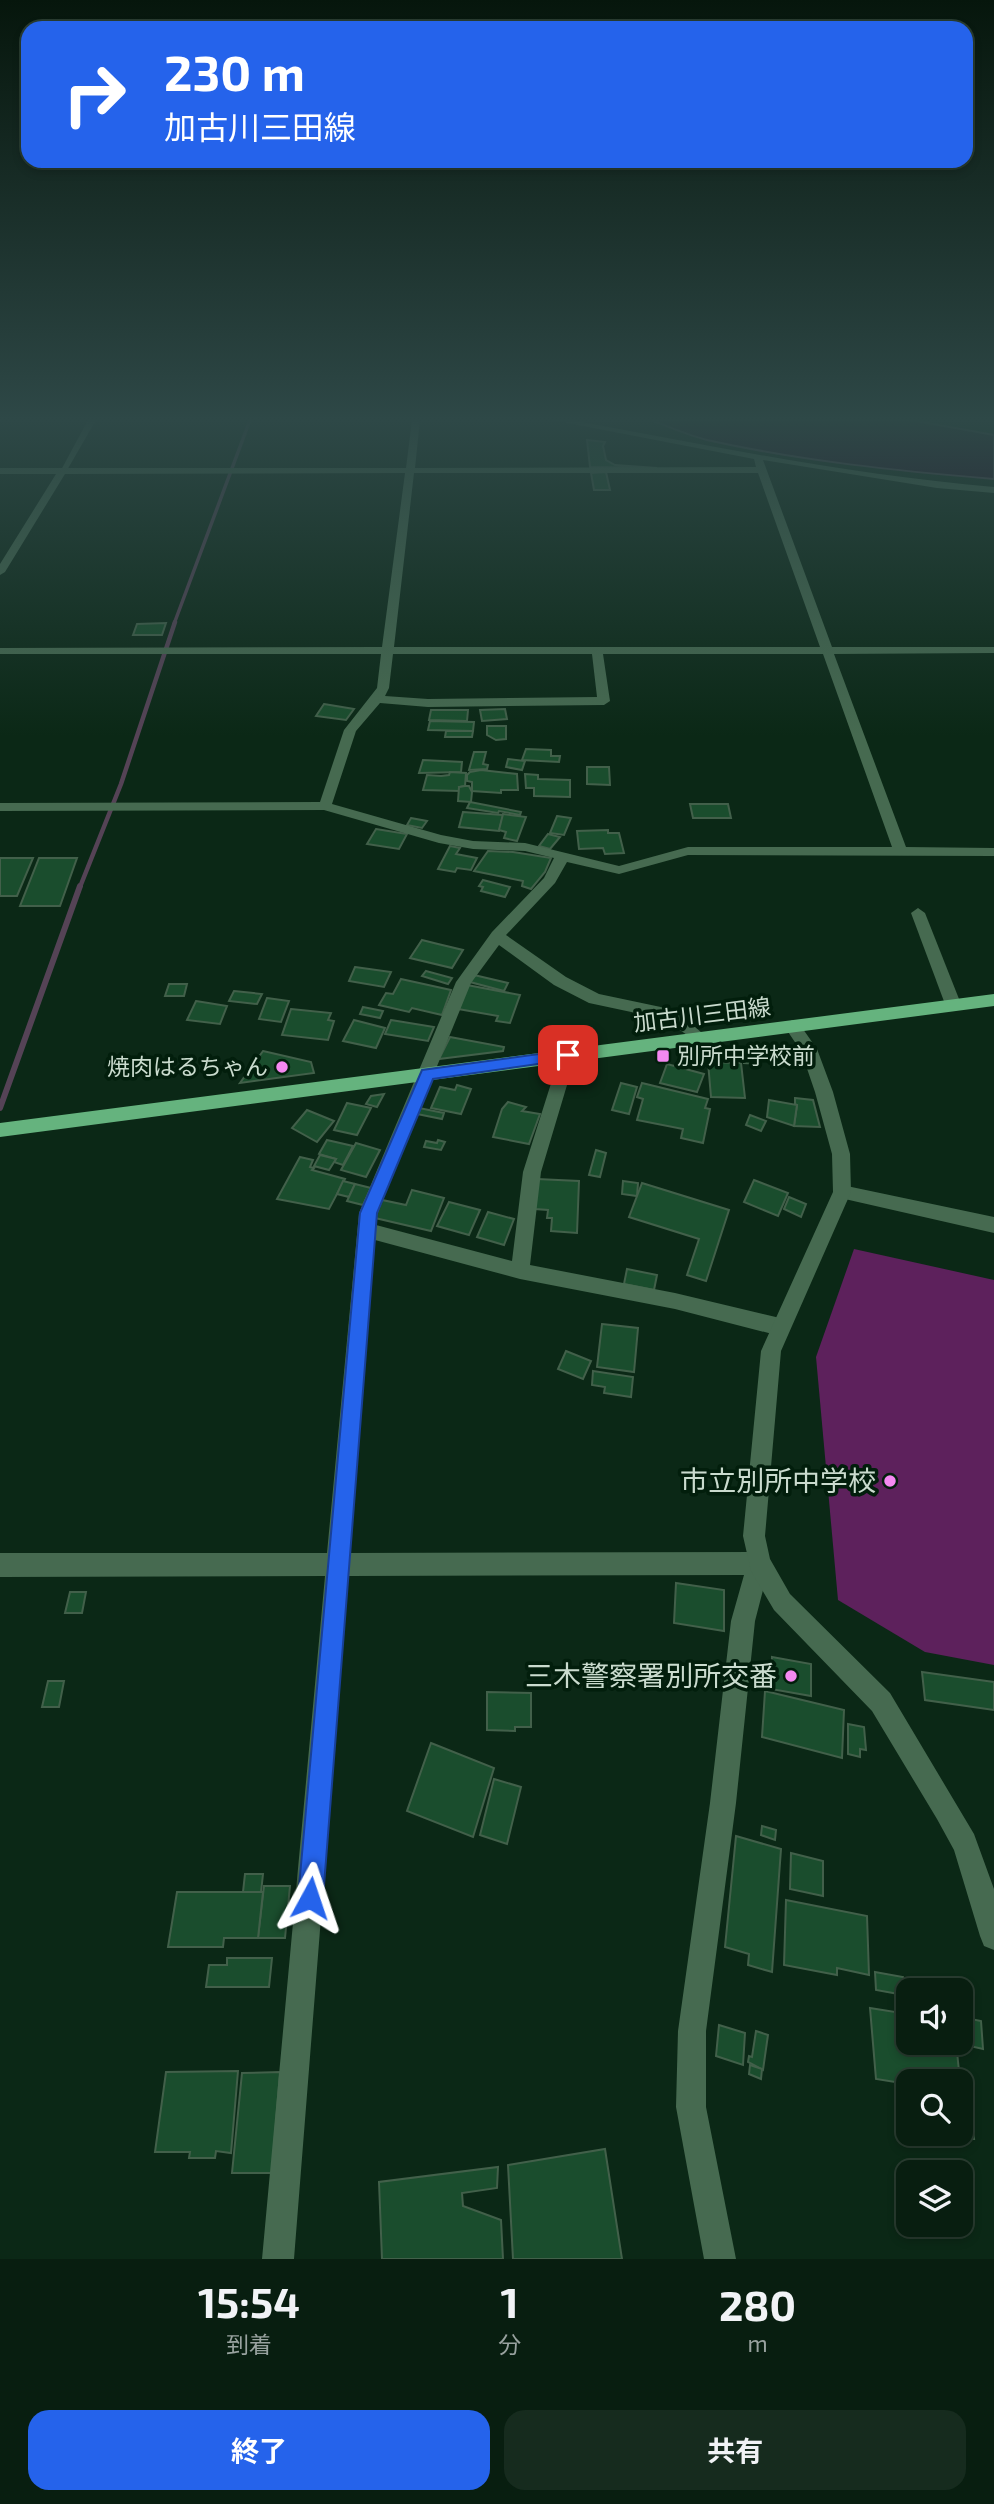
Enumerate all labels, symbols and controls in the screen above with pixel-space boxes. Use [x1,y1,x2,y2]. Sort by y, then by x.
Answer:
text: 230 m [164,42,305,101]
icon: right [49,49,140,140]
text: 加古川三田線 [164,107,356,145]
street label: 加古川三田線 [632,992,772,1036]
pin [538,1025,598,1085]
icon: arrive [549,1036,587,1074]
place label: 別所中学校前 [677,1041,815,1069]
marker: 別所中学校前 [655,1048,671,1064]
place label: 焼肉はるちゃん [107,1052,268,1080]
marker: 焼肉はるちゃん [274,1059,290,1075]
place label: 市立別所中学校 [680,1463,876,1497]
marker: 市立別所中学校 [882,1473,898,1489]
place label: 三木警察署別所交番 [525,1658,777,1692]
marker: 三木警察署別所交番 [783,1668,799,1684]
position arrow [273,1861,347,1935]
map controls [896,1978,973,2237]
button: sound [896,1978,973,2055]
button: search [896,2069,973,2146]
button: layers [896,2160,973,2237]
text: 15:54 [198,2276,300,2326]
text: 1 [500,2276,519,2326]
text: 280 [719,2279,796,2329]
text: m [747,2329,768,2357]
text: 到着 [226,2330,272,2358]
text: 分 [498,2330,521,2358]
button: 終了 [28,2410,490,2490]
button: 共有 [504,2410,966,2490]

